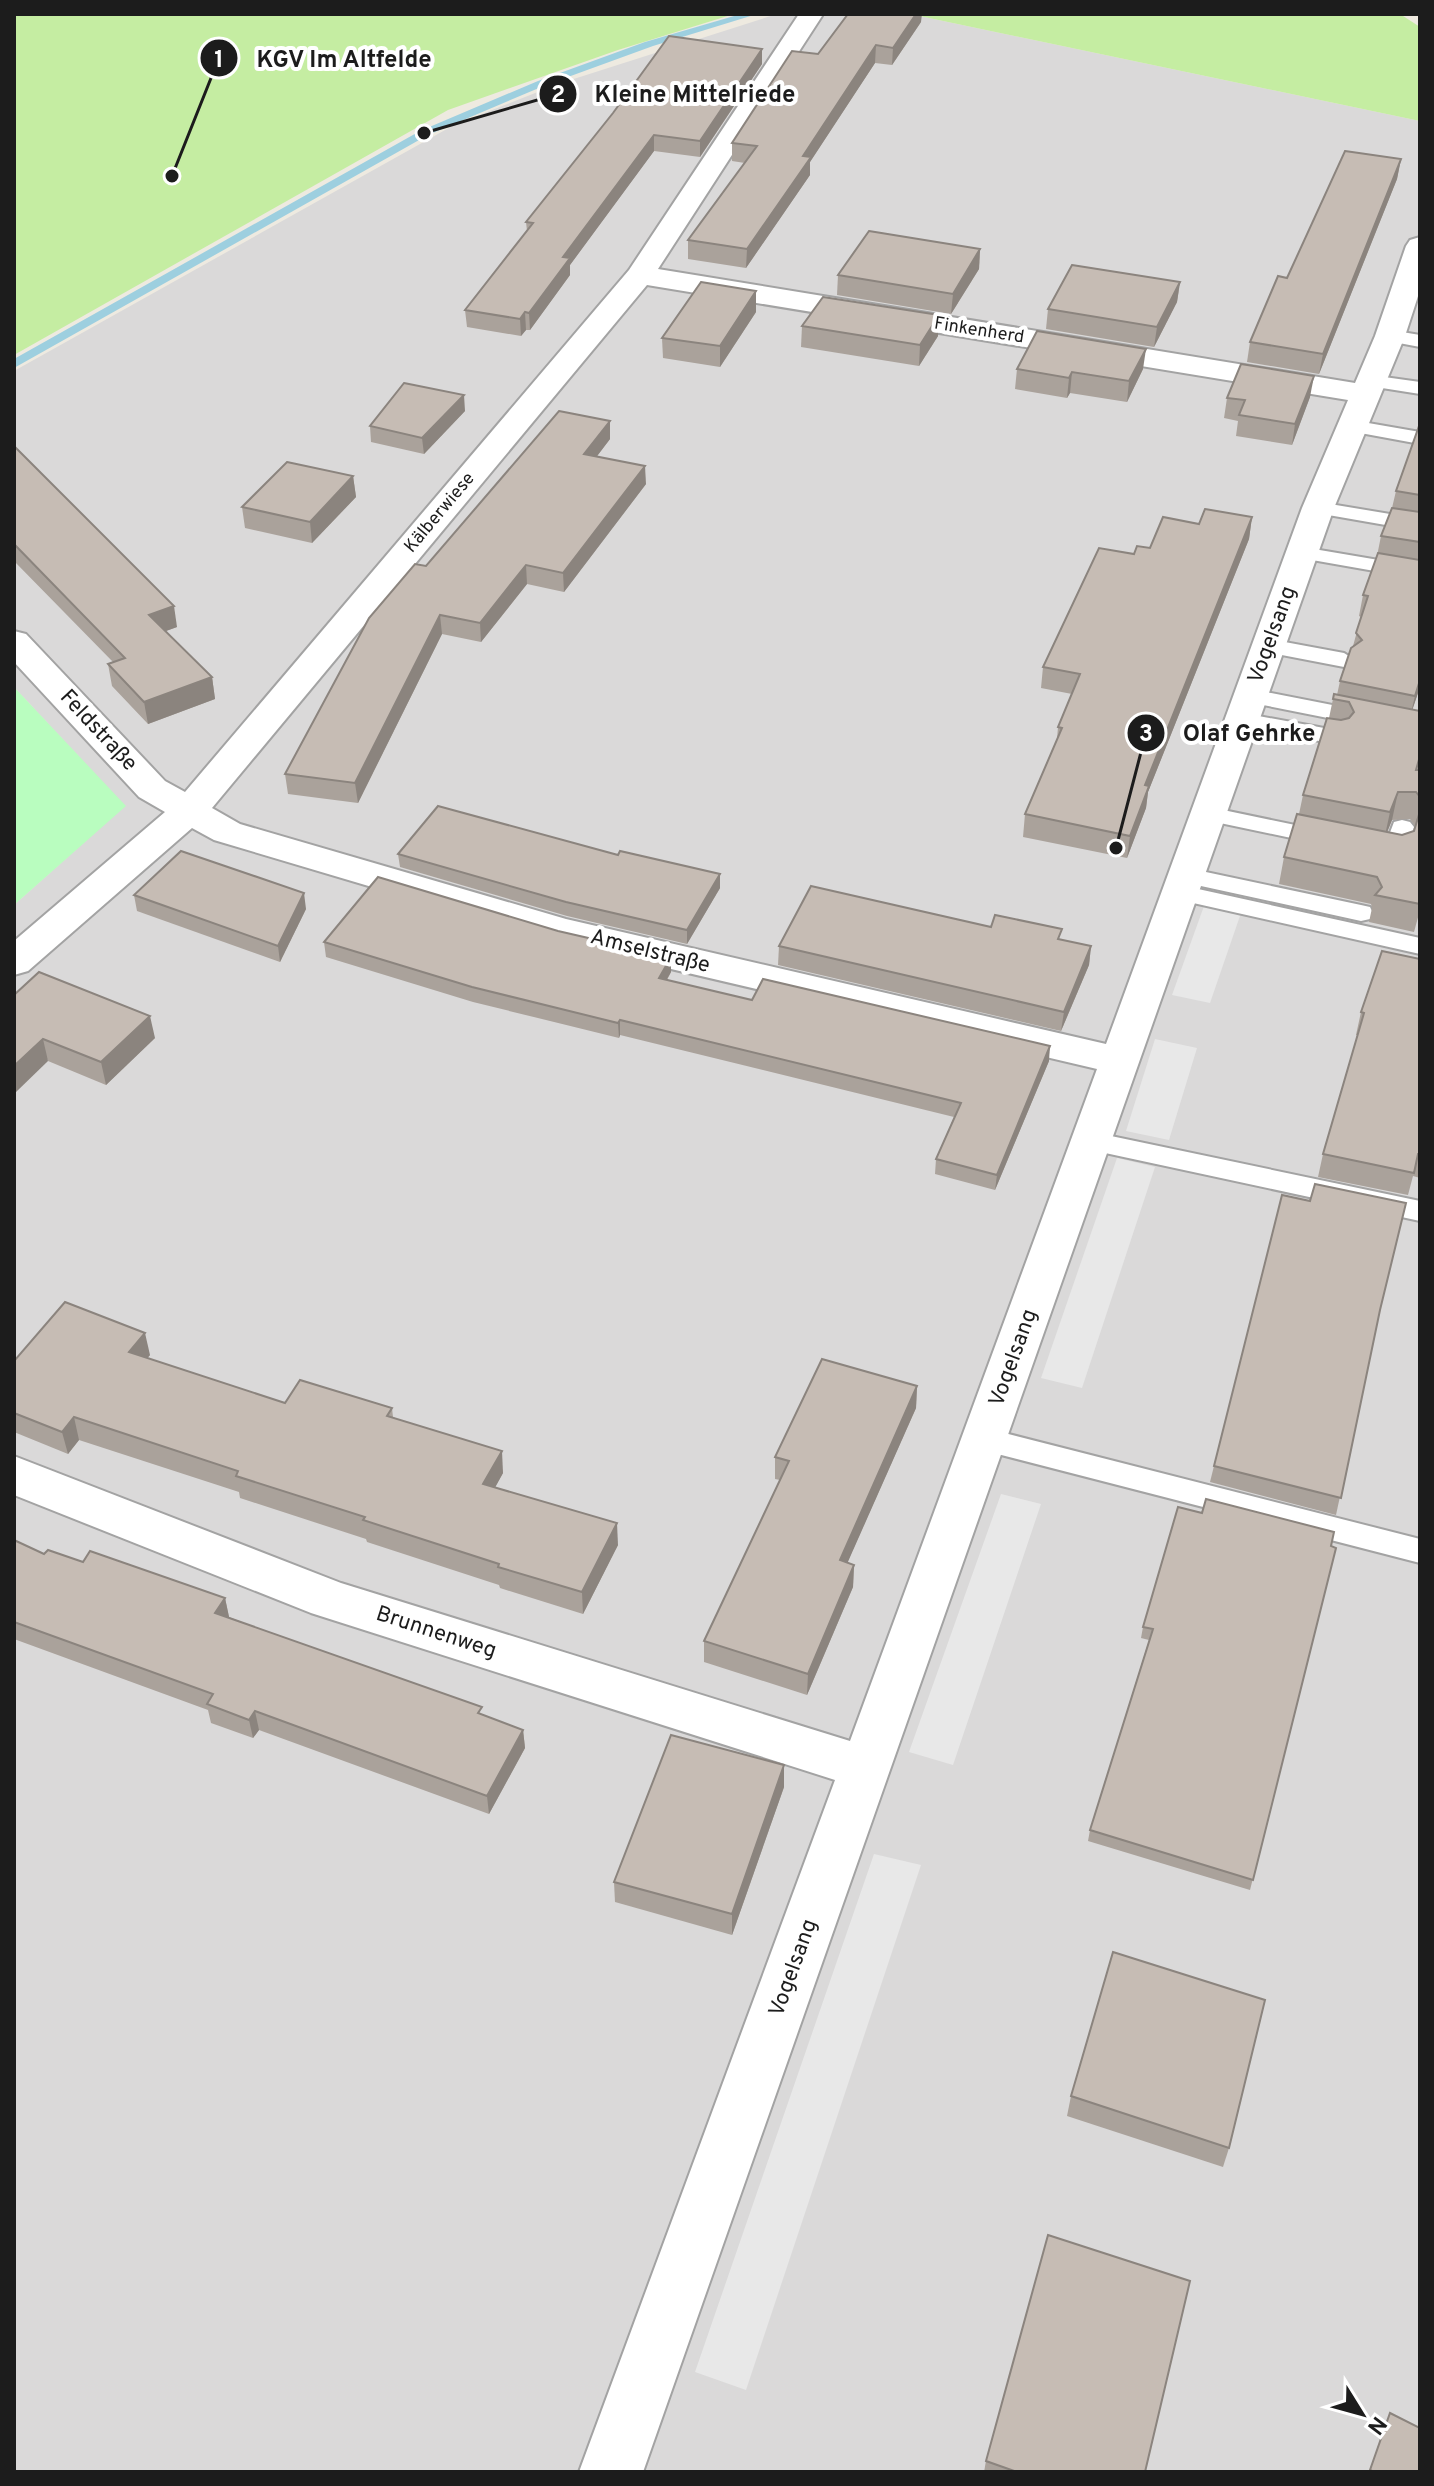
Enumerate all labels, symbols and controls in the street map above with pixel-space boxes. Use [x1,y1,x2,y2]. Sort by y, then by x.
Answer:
callout: KGV Im Altfelde [199,34,448,82]
text: 1 [214,46,224,76]
text: KGV Im Altfelde [256,46,432,76]
callout: Kleine Mittelriede [538,70,811,118]
text: 2 [551,81,565,111]
text: Kleine Mittelriede [595,81,796,111]
street label: Finkenherd [932,313,1026,349]
street label: Kälberwiese [400,468,480,558]
street label: Vogelsang [1243,583,1303,687]
street label: Feldstraße [53,685,143,777]
callout: Olaf Gehrke [1126,709,1331,757]
text: 3 [1139,720,1153,750]
text: Olaf Gehrke [1183,720,1315,750]
street label: Amselstraße [587,924,713,980]
street label: Vogelsang [984,1306,1044,1410]
street label: Brunnenweg [372,1601,500,1665]
street label: Vogelsang [764,1916,824,2020]
north arrow [1322,2374,1402,2454]
text: N [1360,2410,1392,2439]

